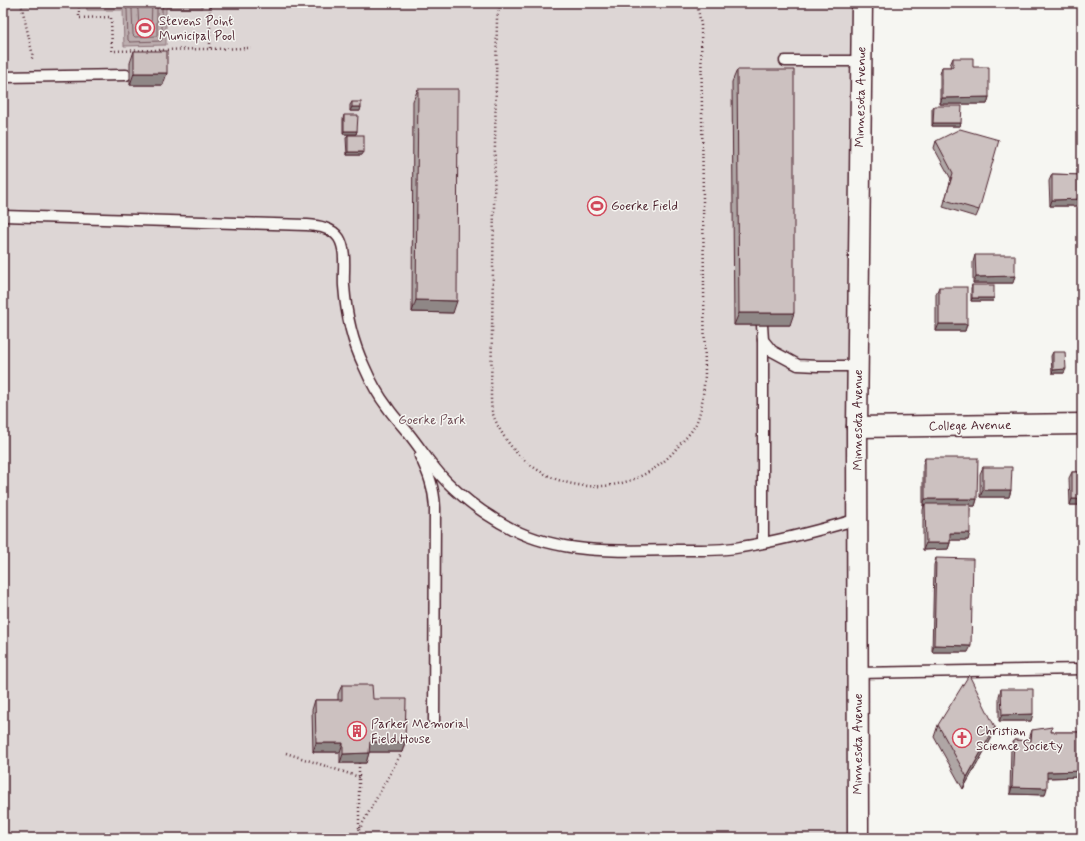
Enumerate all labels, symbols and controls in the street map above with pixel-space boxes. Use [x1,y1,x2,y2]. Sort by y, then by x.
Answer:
place label: Stevens Point Municipal Pool [159,13,235,45]
sports icon: Stevens Point Municipal Pool [134,17,156,39]
street label: Minnesota Avenue [852,46,870,148]
sports icon: Goerke Field [586,195,608,217]
place label: Goerke Field [611,198,678,215]
street label: Minnesota Avenue [850,369,867,471]
park label: Goerke Park [398,412,466,429]
street label: College Avenue [928,417,1012,435]
street label: Minnesota Avenue [850,693,867,795]
place label: Parker Memorial Field House [371,716,469,748]
building icon: Parker Memorial Field House [346,720,368,742]
place label: Christian Science Society [976,723,1063,755]
church icon: Christian Science Society [951,727,973,749]

